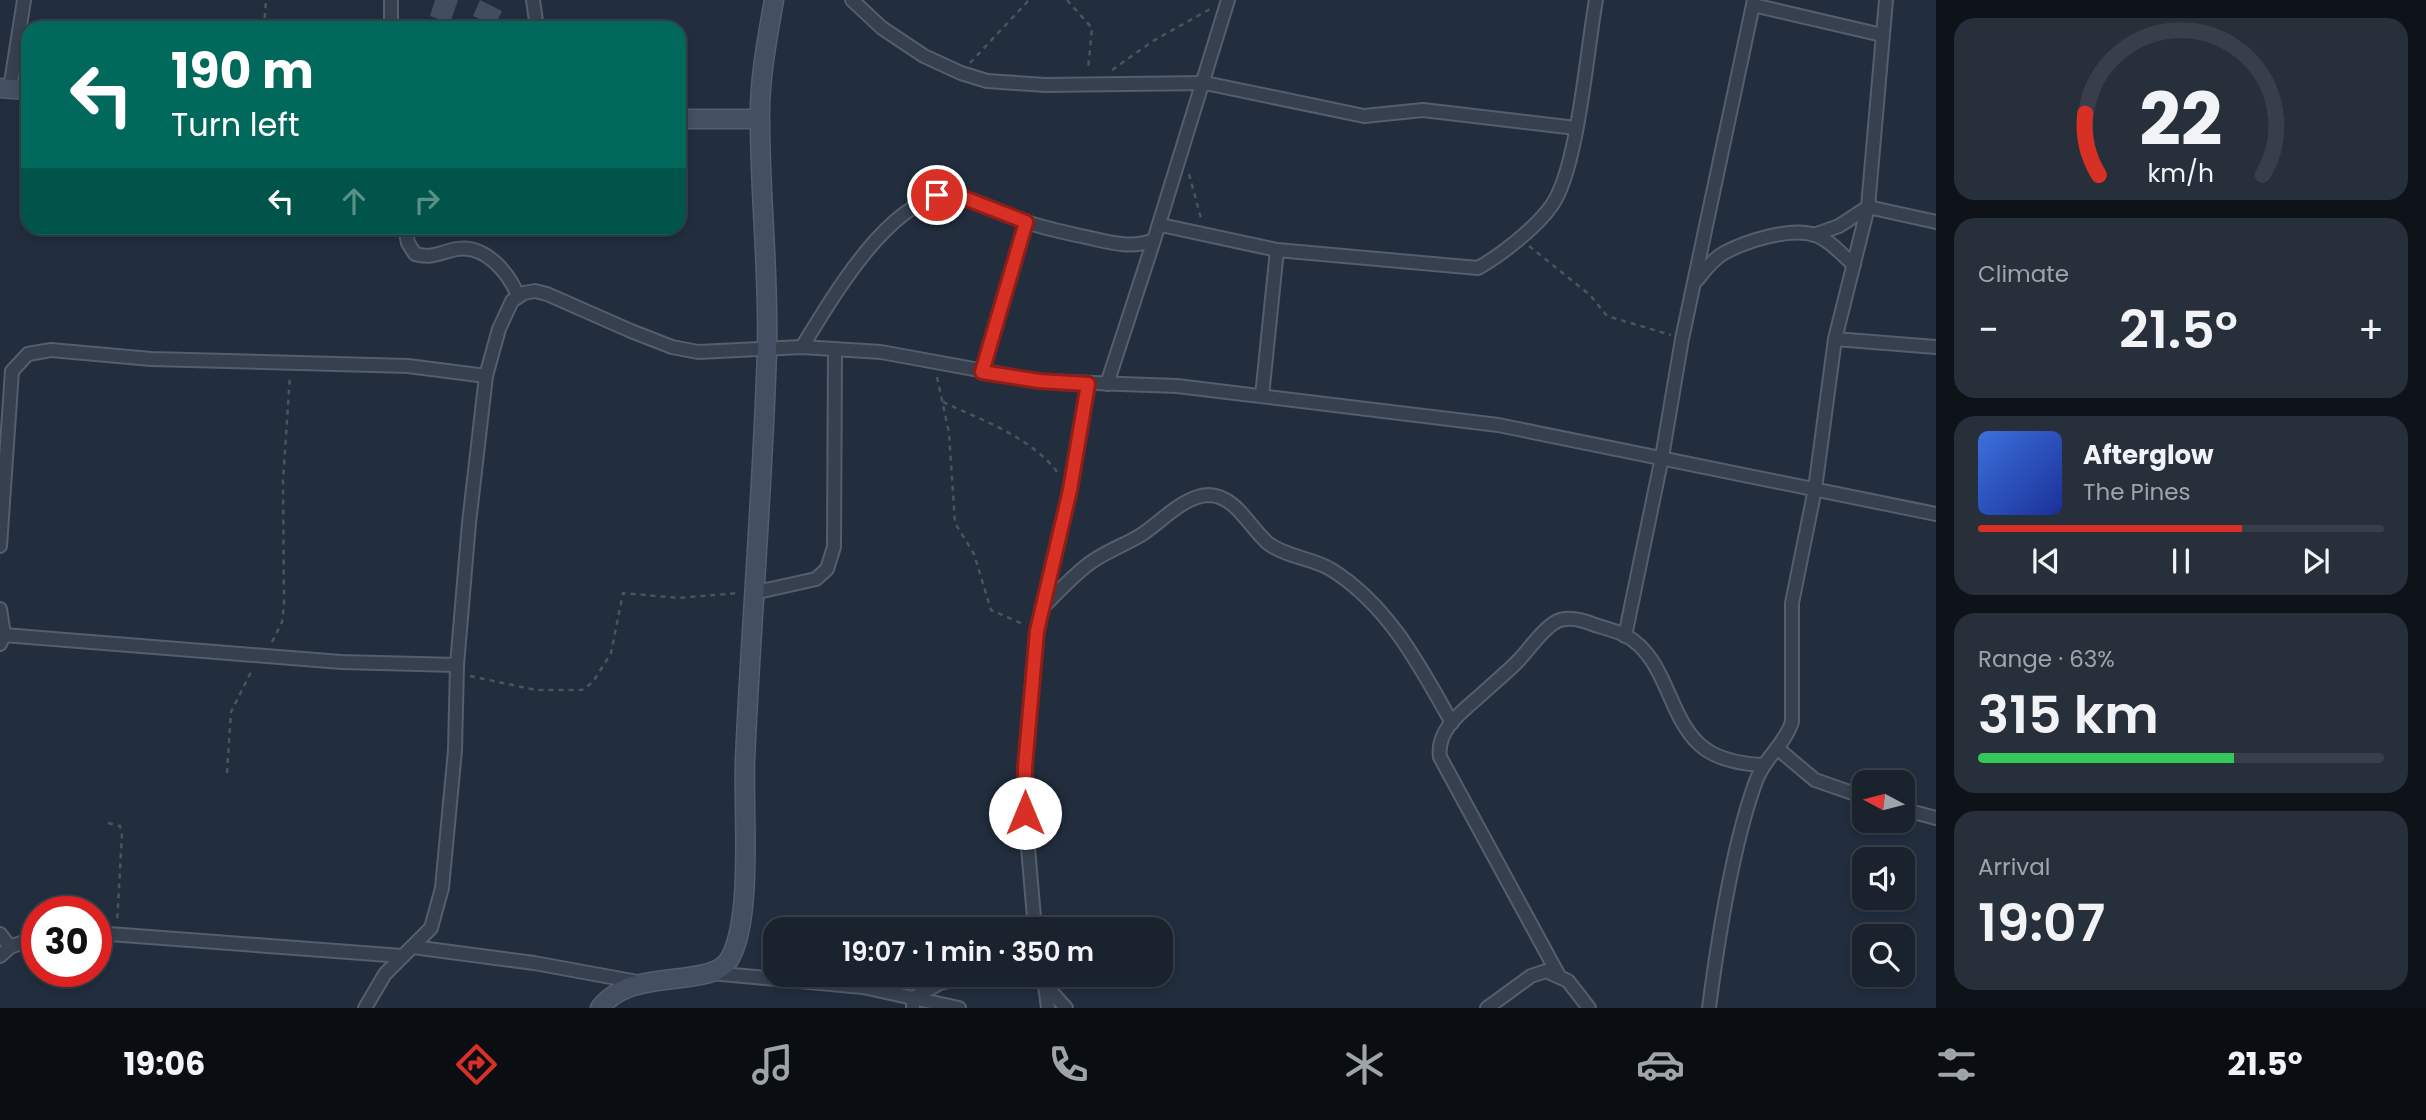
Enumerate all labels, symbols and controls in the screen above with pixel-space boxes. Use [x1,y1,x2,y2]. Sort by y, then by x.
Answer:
text: 190 m [171,37,314,105]
icon: left [56,49,147,140]
text: 22 [2139,69,2223,170]
text: Turn left [171,102,300,147]
text: km/h [2148,156,2214,191]
pin [907,165,967,225]
icon: arrive [918,176,956,214]
icon: left [262,182,300,220]
icon: ahead [335,182,373,220]
icon: right [408,182,446,220]
text: Climate [1978,258,2069,290]
text: 21.5° [2119,293,2238,366]
text: − [1978,303,1999,356]
text: + [2358,303,2384,356]
text: Afterglow [2083,437,2214,473]
text: The Pines [2083,476,2191,508]
icon: previous [2027,542,2065,580]
icon: pause [2162,542,2200,580]
icon: next [2297,542,2335,580]
text: Range · 63% [1978,643,2115,675]
text: 315 km [1978,678,2159,751]
north arrow [1852,770,1914,833]
map controls [1852,770,1915,987]
position arrow [988,776,1062,850]
button: sound [1852,847,1915,910]
text: Arrival [1978,851,2050,883]
text: 19:07 [1978,886,2105,959]
speed limit sign: 30 [21,896,112,987]
button: search [1852,924,1915,987]
text: 19:07 · 1 min · 350 m [842,934,1094,970]
icon: directions [452,1040,501,1089]
icon: music [748,1040,797,1089]
icon: phone [1044,1040,1093,1089]
icon: climate [1340,1040,1389,1089]
icon: car [1636,1040,1685,1089]
icon: filters [1932,1040,1981,1089]
text: 19:06 [123,1041,205,1086]
text: 21.5° [2228,1041,2302,1086]

